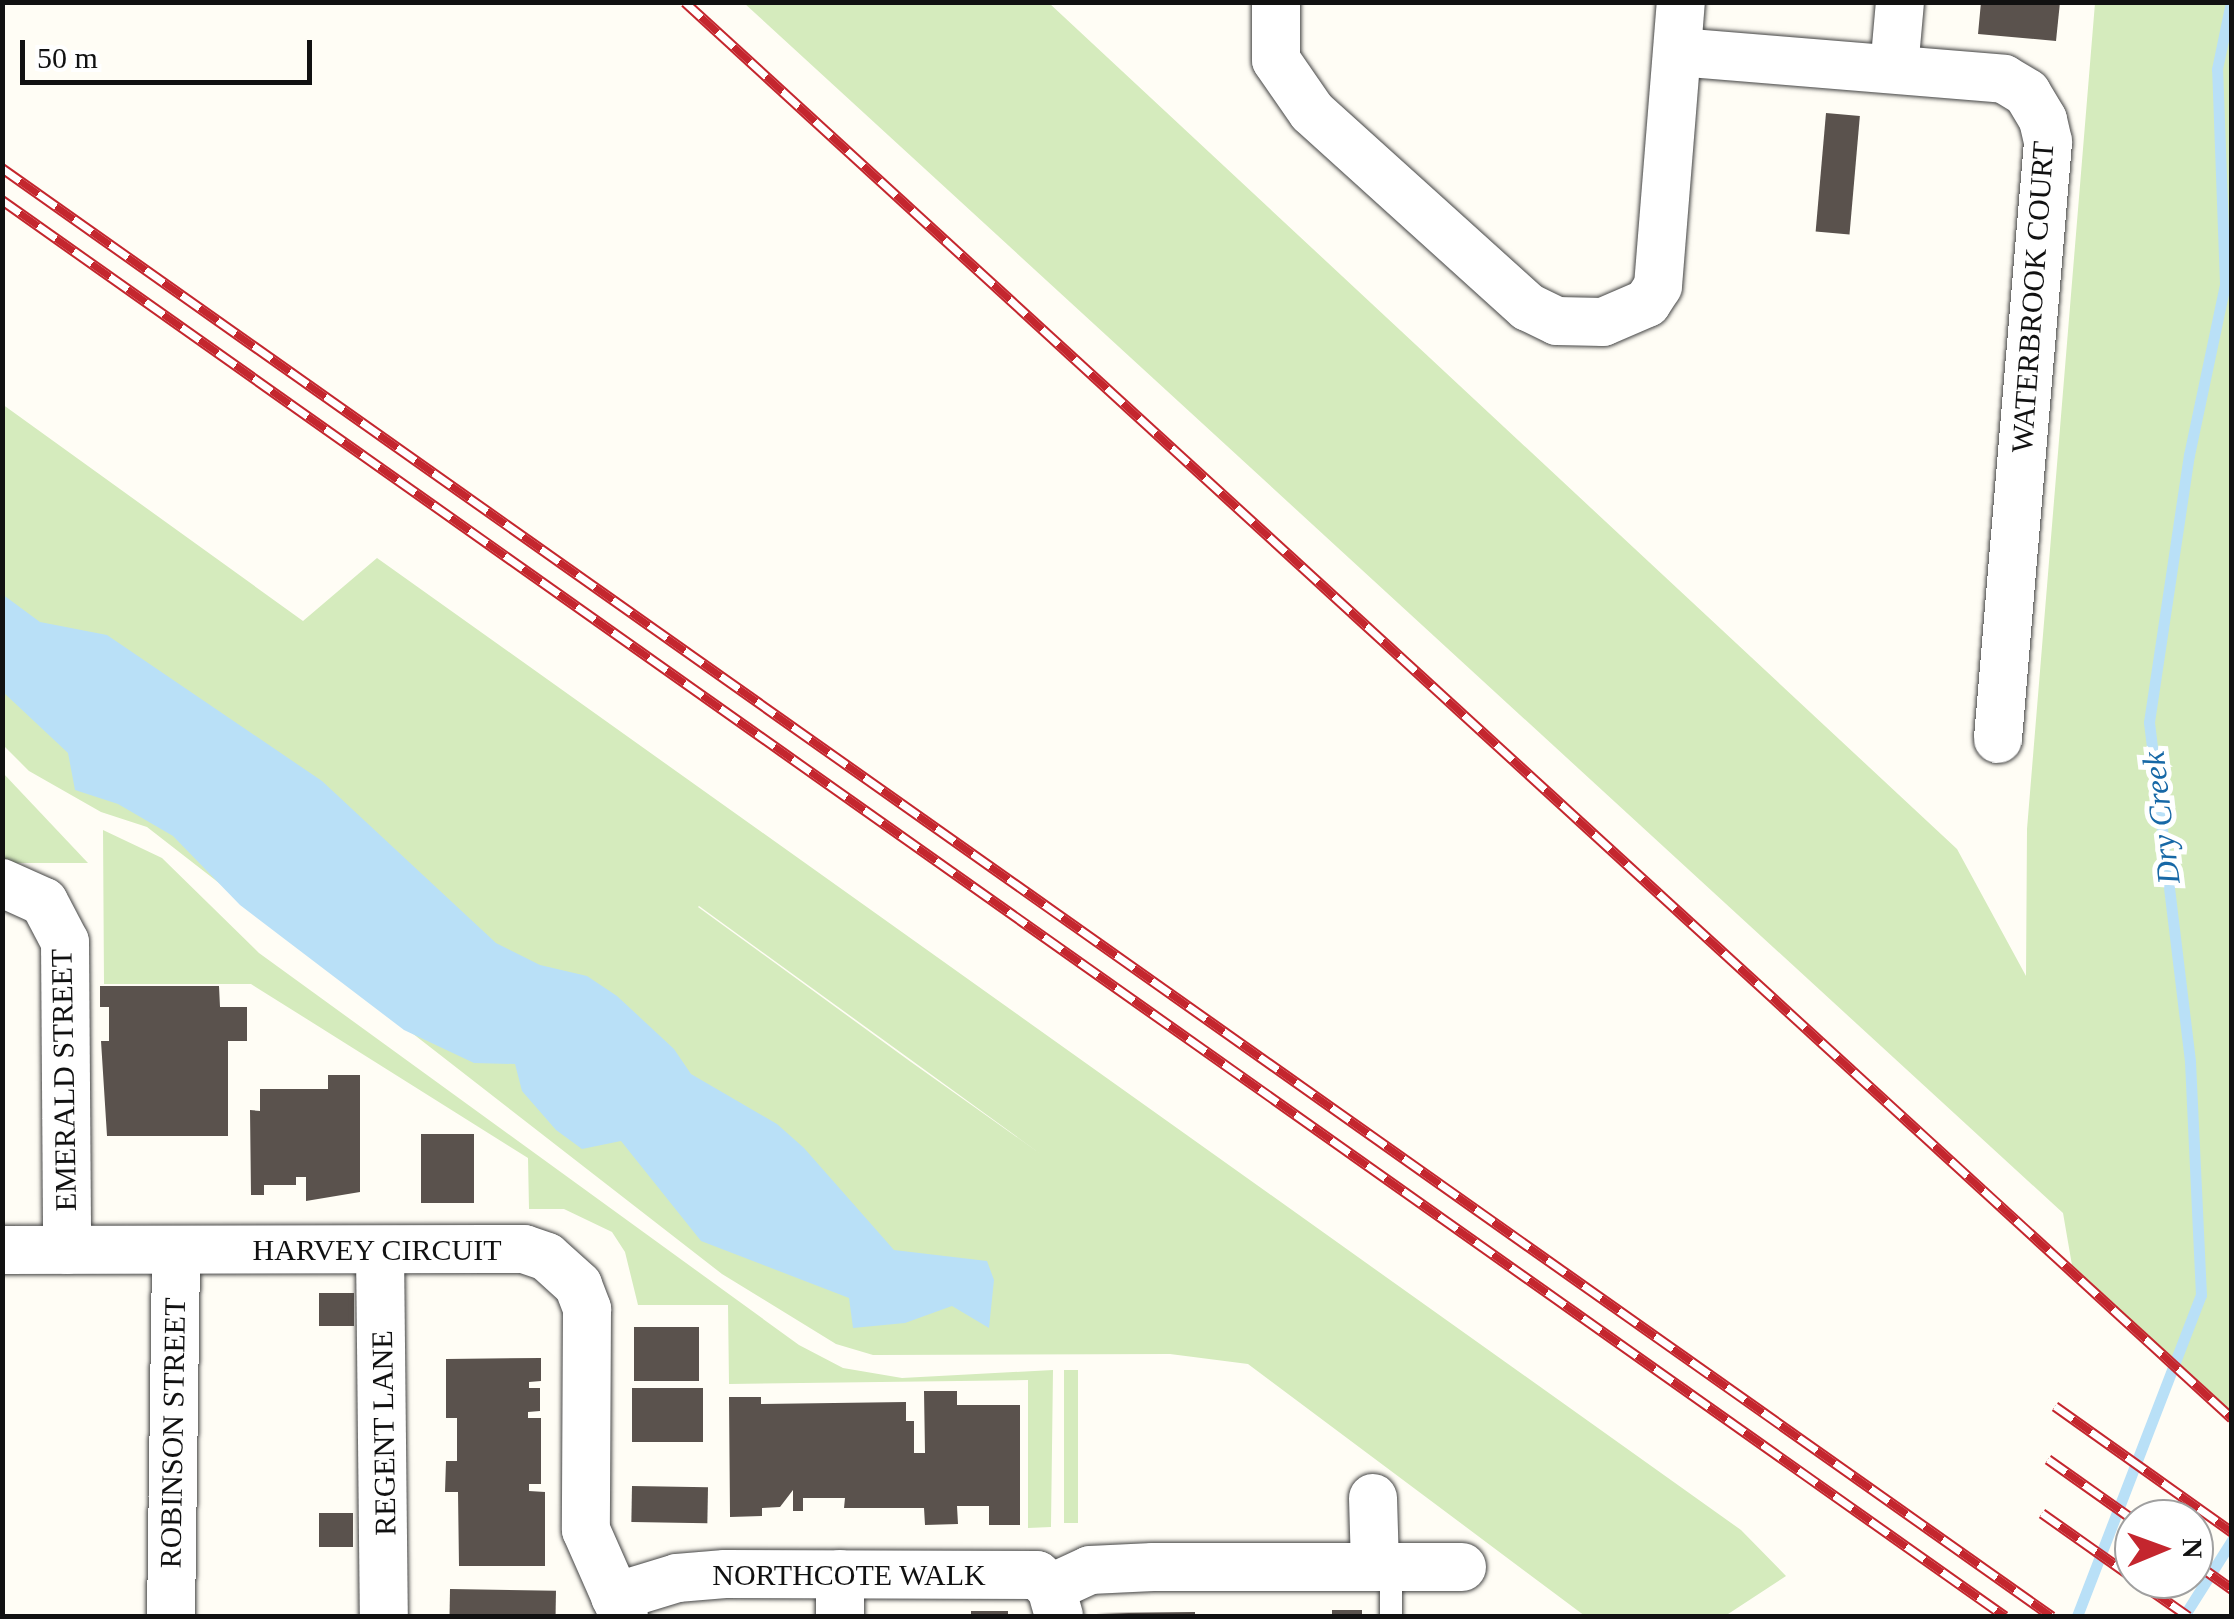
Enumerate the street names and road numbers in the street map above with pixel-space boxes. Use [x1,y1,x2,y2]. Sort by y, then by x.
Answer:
street label: WATERBROOK COURT [2004,140,2062,454]
street label: EMERALD STREET [44,948,84,1212]
street label: HARVEY CIRCUIT [252,1232,502,1268]
street label: ROBINSON STREET [153,1297,193,1569]
street label: REGENT LANE [364,1330,404,1536]
street label: NORTHCOTE WALK [712,1557,986,1593]

